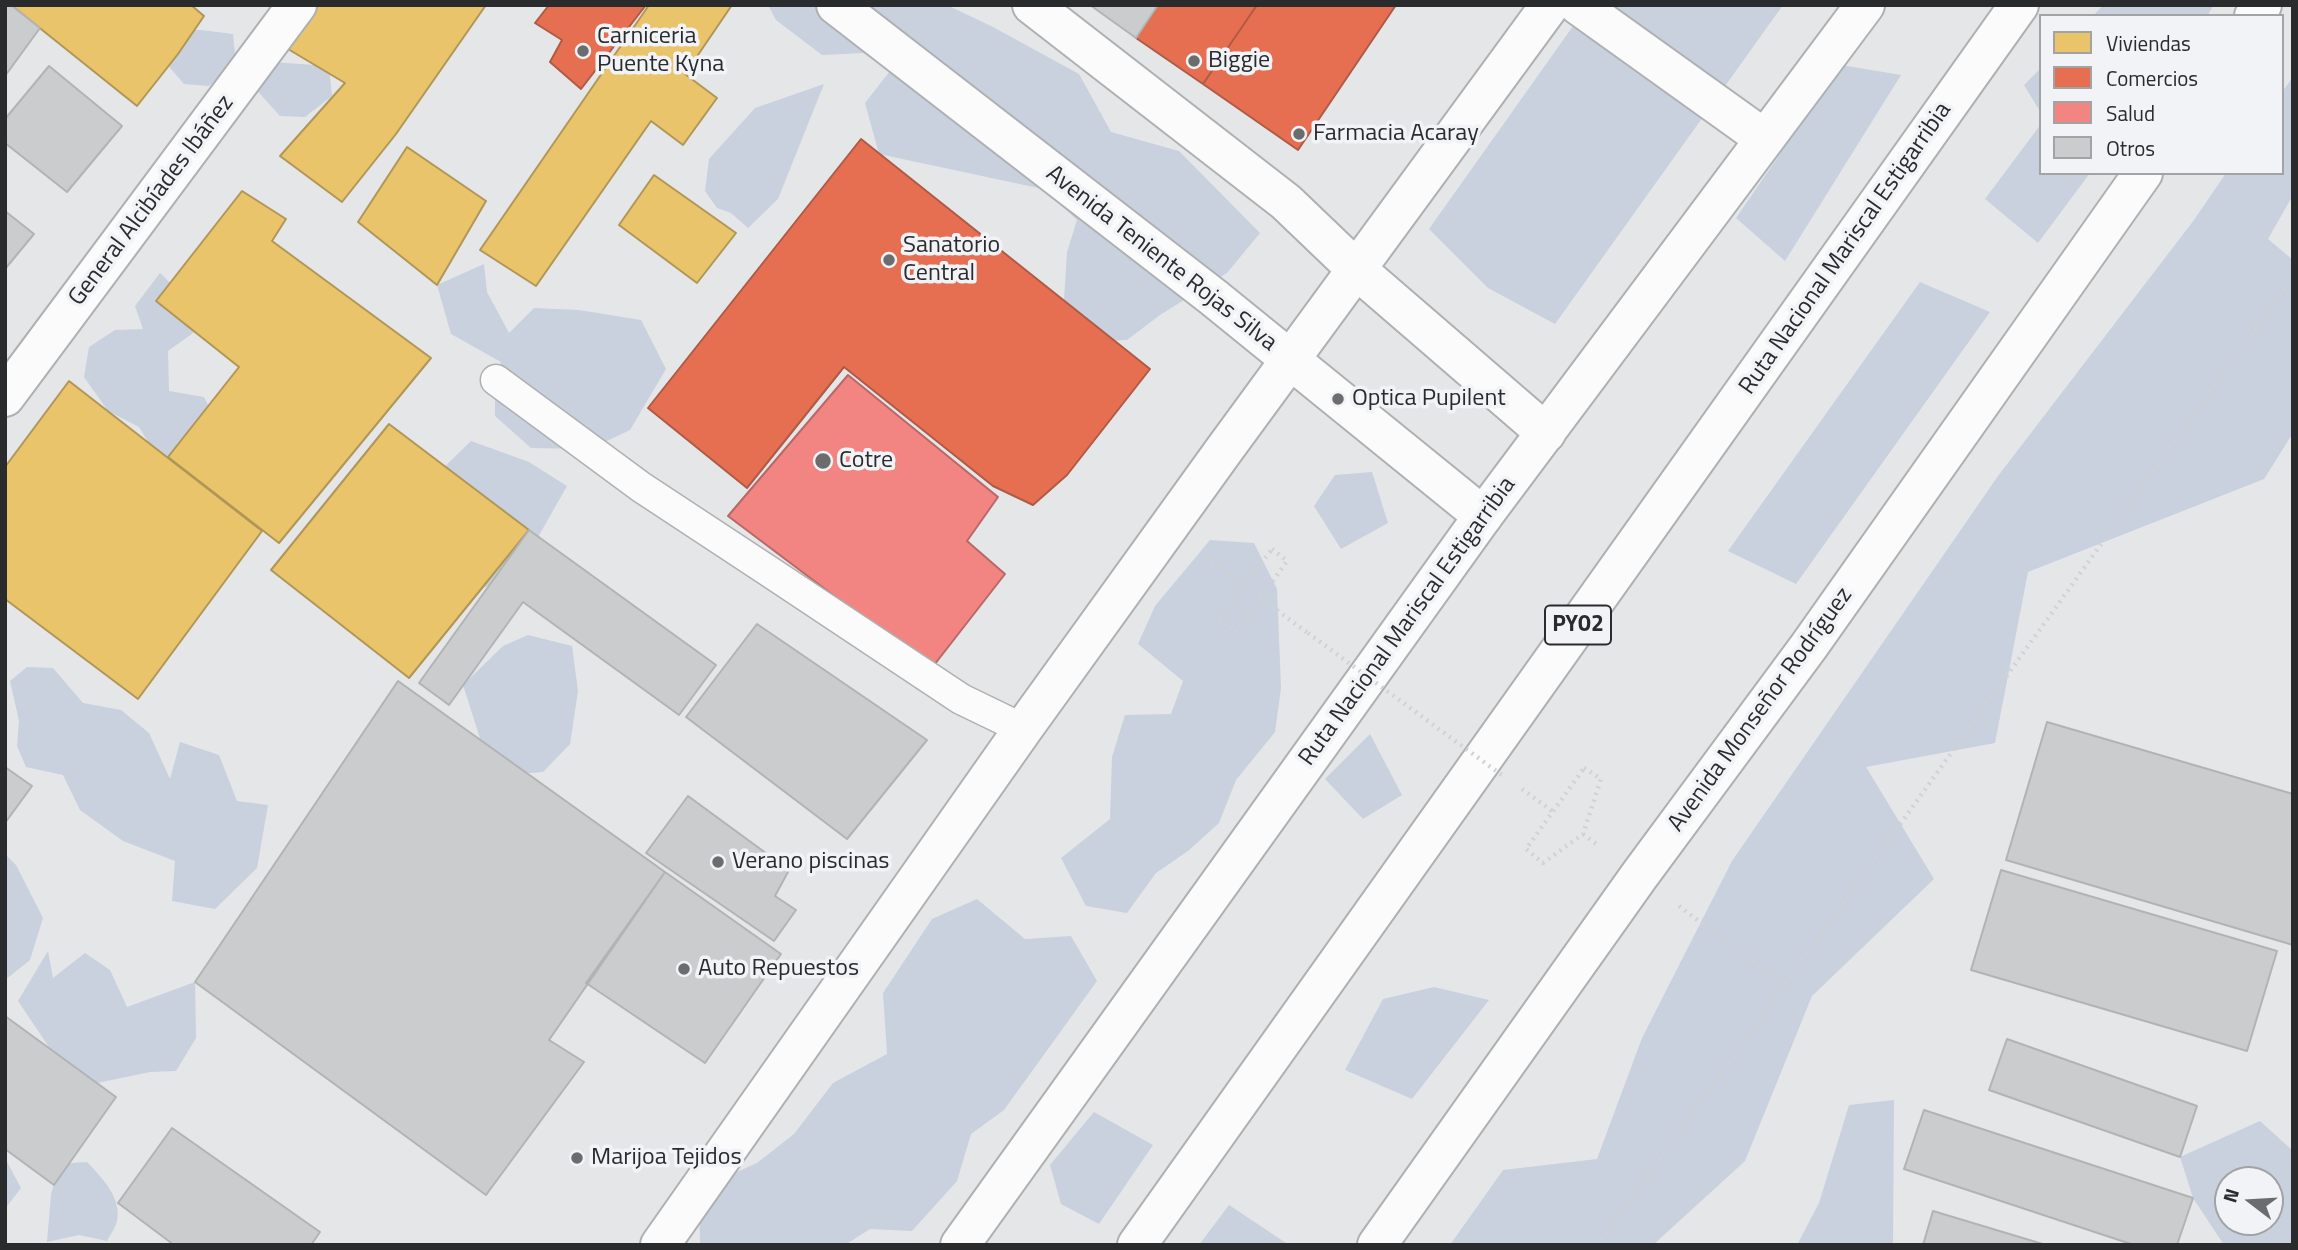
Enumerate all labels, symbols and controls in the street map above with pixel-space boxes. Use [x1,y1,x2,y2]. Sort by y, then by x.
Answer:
legend [2039,14,2284,175]
place label: Carniceria Puente Kyna [597,23,724,79]
text: Viviendas [2106,27,2191,59]
marker: Carniceria Puente Kyna [575,43,591,59]
place label: Biggie [1208,47,1270,75]
marker: Biggie [1186,53,1202,69]
text: Comercios [2106,62,2198,94]
street label: General Alcibíades Ibáñez [63,90,241,312]
street label: Ruta Nacional Mariscal Estigarribia [1734,97,1958,401]
text: Salud [2106,97,2155,129]
place label: Farmacia Acaray [1313,120,1479,148]
marker: Farmacia Acaray [1291,126,1307,142]
text: Otros [2106,132,2155,164]
street label: Avenida Teniente Rojas Silva [1040,160,1282,358]
place label: Sanatorio Central [903,232,1000,288]
marker: Sanatorio Central [881,252,897,268]
place label: Optica Pupilent [1352,385,1506,413]
marker: Optica Pupilent [1330,391,1346,407]
place label: Cotre [839,447,893,475]
marker: Cotre [813,451,833,471]
street label: Ruta Nacional Mariscal Estigarribia [1293,472,1523,772]
street label: Avenida Monseñor Rodríguez [1663,582,1859,838]
road number: PY02 [1545,606,1611,645]
place label: Verano piscinas [732,848,889,876]
marker: Verano piscinas [710,854,726,870]
place label: Auto Repuestos [698,955,859,983]
marker: Auto Repuestos [676,961,692,977]
place label: Marijoa Tejidos [591,1144,742,1172]
marker: Marijoa Tejidos [569,1150,585,1166]
north arrow [2214,1166,2284,1236]
text: N [2215,1185,2246,1206]

